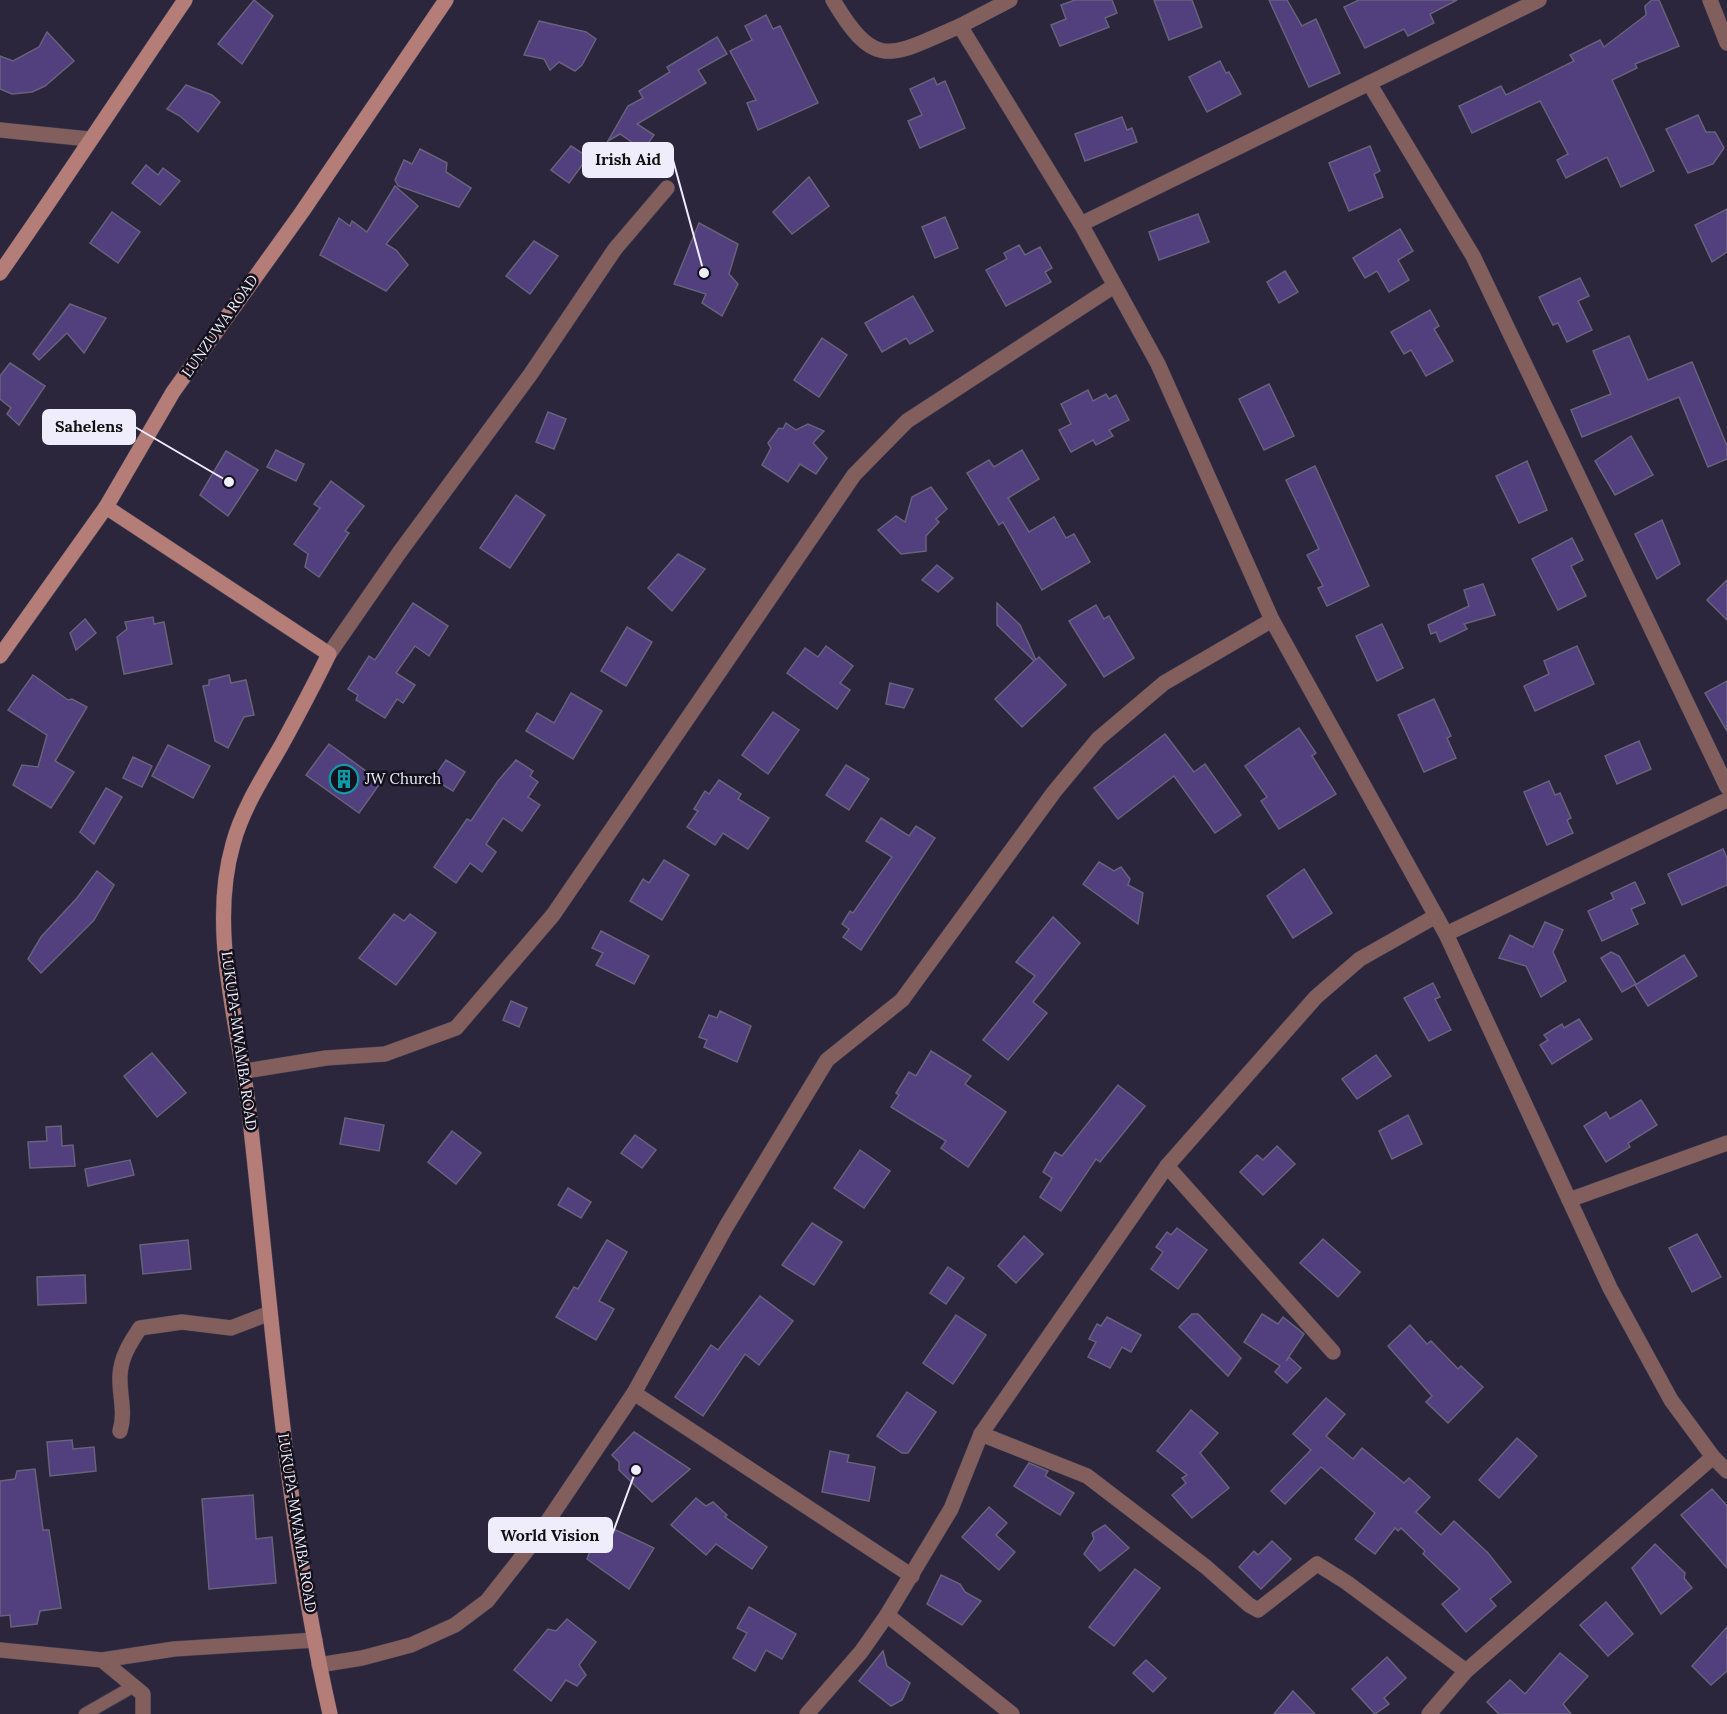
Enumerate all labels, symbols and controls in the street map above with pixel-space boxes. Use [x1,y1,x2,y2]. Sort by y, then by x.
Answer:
callout: Irish Aid [583,143,673,177]
text: Irish Aid [595,149,662,169]
street label: LUNZUWA ROAD [177,271,262,381]
callout: Sahelens [43,410,135,444]
text: Sahelens [55,416,123,436]
building icon: JW Church [328,763,360,795]
place label: JW Church [364,769,441,788]
street label: LUKUPA-MWAMBA ROAD [217,950,262,1132]
street label: LUKUPA-MWAMBA ROAD [274,1432,321,1614]
callout: World Vision [489,1518,612,1552]
text: World Vision [501,1525,599,1545]

